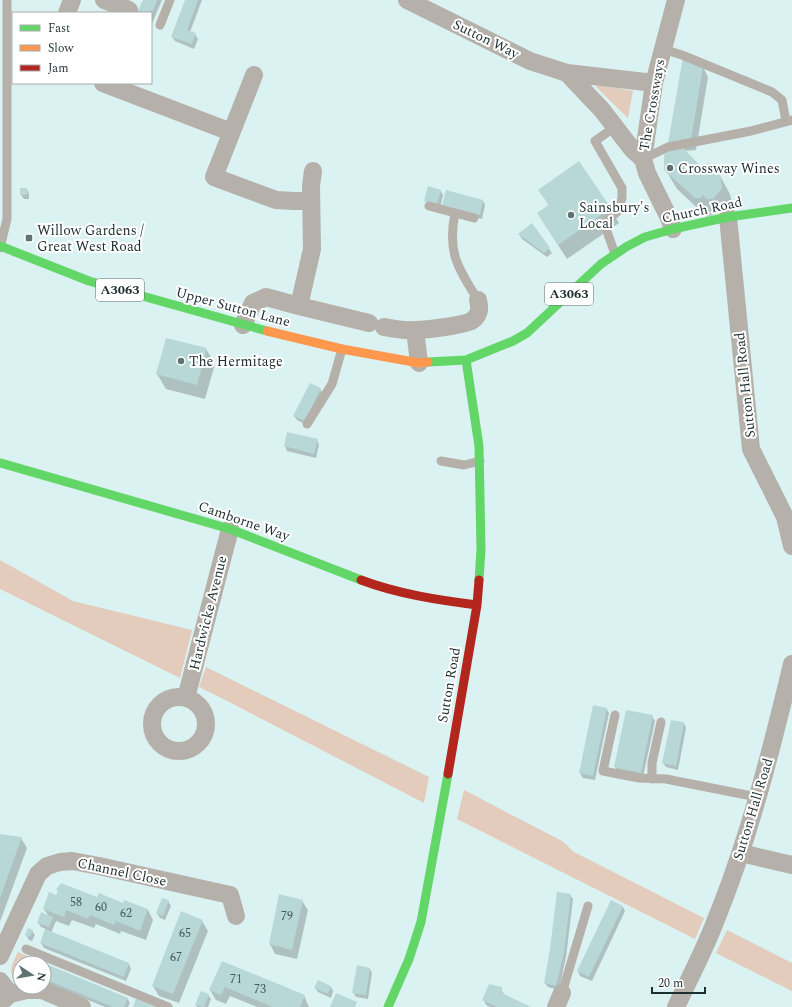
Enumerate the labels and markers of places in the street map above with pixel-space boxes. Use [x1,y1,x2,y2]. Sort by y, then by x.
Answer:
place label: Crossway Wines [678,158,780,179]
marker: Crossway Wines [665,163,675,173]
place label: Sainsbury's Local [579,197,650,234]
marker: Sainsbury's Local [566,210,576,220]
place label: Willow Gardens / Great West Road [37,220,144,257]
marker: Willow Gardens / Great West Road [24,233,34,243]
place label: The Hermitage [189,351,283,372]
marker: The Hermitage [176,356,186,366]

